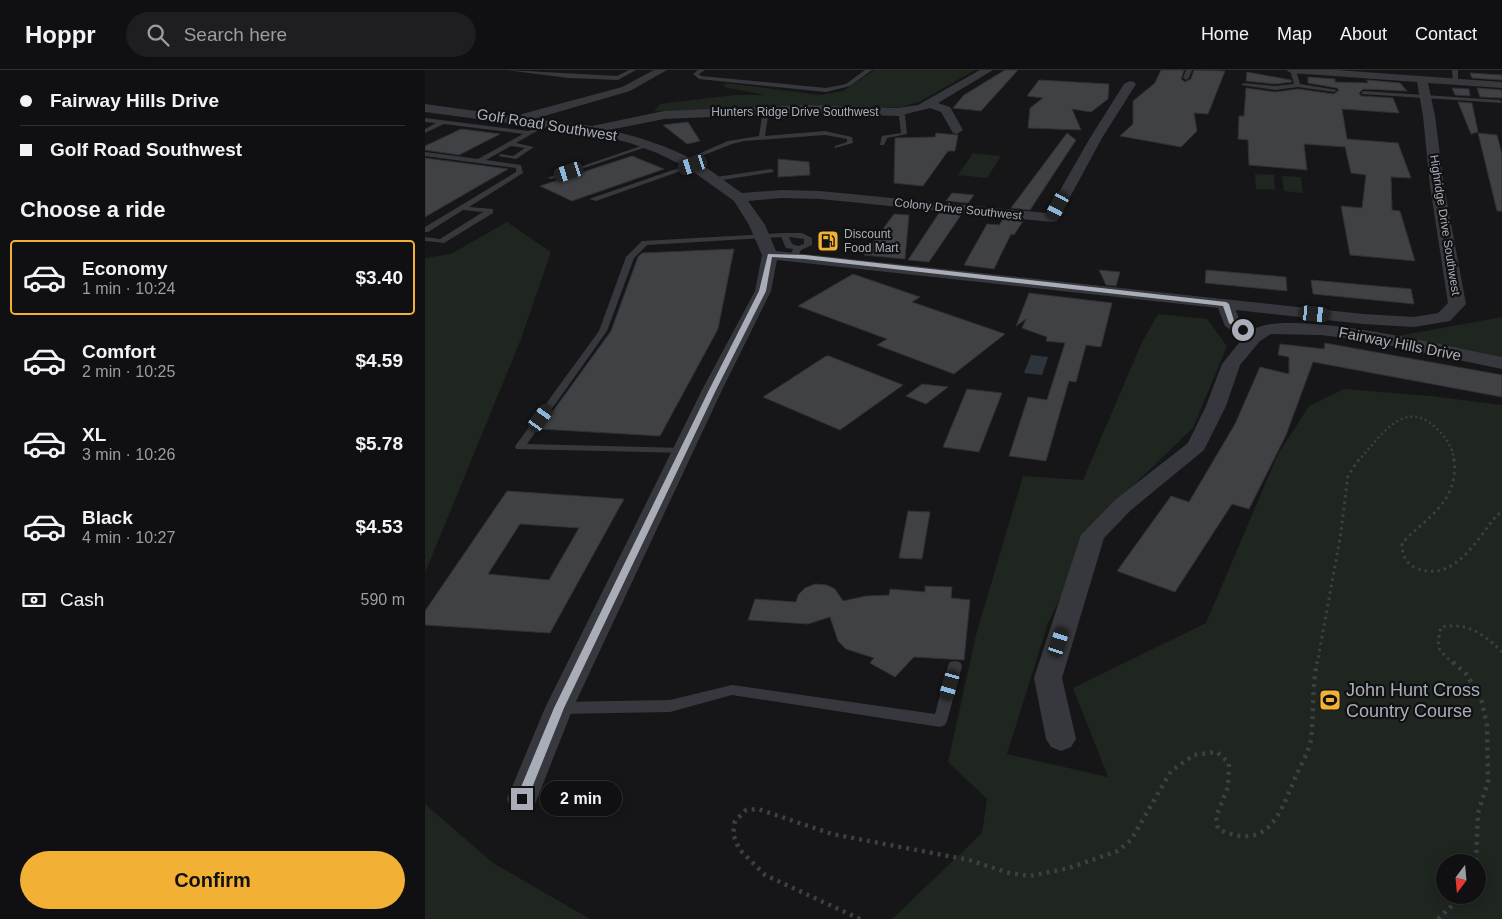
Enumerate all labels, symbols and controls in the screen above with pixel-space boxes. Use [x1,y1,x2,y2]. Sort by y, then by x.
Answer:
search box [126,12,476,57]
text: Hoppr [25,21,96,48]
icon: search [144,21,172,49]
text: Search here [184,24,287,45]
text: Home [1201,24,1249,44]
text: Map [1277,24,1312,44]
text: About [1340,24,1387,44]
text: Contact [1415,24,1477,44]
text: Fairway Hills Drive [50,90,219,111]
street label: Golf Road Southwest [476,105,619,144]
street label: Hunters Ridge Drive Southwest [711,105,879,119]
text: Golf Road Southwest [50,139,242,160]
car [676,153,709,177]
street label: Highridge Drive Southwest [1427,154,1463,297]
car [552,160,585,184]
car [1044,189,1071,223]
street label: Colony Drive Southwest [894,195,1023,223]
text: Choose a ride [20,197,165,222]
place label: Discount Food Mart [844,227,899,255]
fuel station icon: Discount Food Mart [816,229,840,253]
icon: car [22,255,67,300]
text: Economy [82,258,168,279]
text: $3.40 [355,267,403,288]
text: 1 min · 10:24 [82,280,175,297]
car [1299,305,1330,323]
route start [1232,319,1254,341]
street label: Fairway Hills Drive [1338,323,1463,364]
icon: car [22,338,67,383]
text: Comfort [82,341,156,362]
text: $4.59 [355,350,403,371]
text: 2 min · 10:25 [82,363,175,380]
car [526,401,555,435]
icon: car [22,421,67,466]
text: XL [82,424,106,445]
text: $5.78 [355,433,403,454]
text: 3 min · 10:26 [82,446,175,463]
icon: car [22,504,67,549]
text: Black [82,507,133,528]
text: $4.53 [355,516,403,537]
text: 4 min · 10:27 [82,529,175,546]
icon: cash [20,586,48,614]
text: Cash [60,589,104,610]
text: 590 m [361,591,405,608]
car [1047,625,1070,659]
car [938,669,961,701]
place label: John Hunt Cross Country Course [1346,680,1480,721]
sports icon: John Hunt Cross Country Course [1318,688,1342,712]
callout: 2 min [539,782,622,816]
route end [511,788,533,810]
text: 2 min [560,790,602,807]
button: Confirm [20,851,405,909]
north arrow [1436,854,1486,904]
map controls [1436,854,1486,904]

